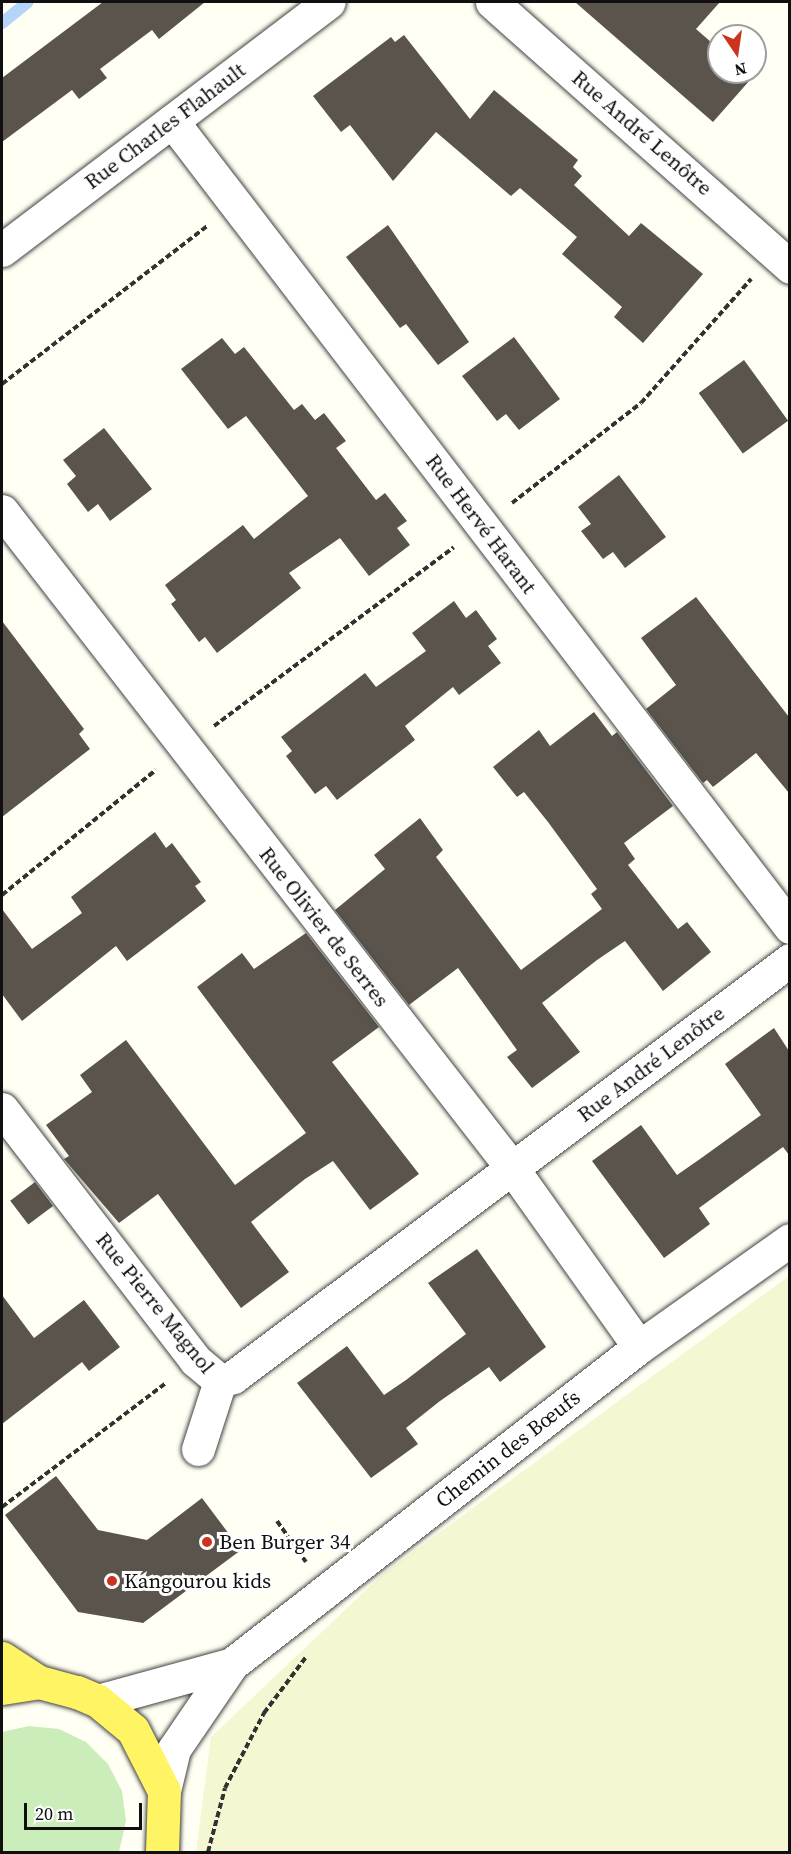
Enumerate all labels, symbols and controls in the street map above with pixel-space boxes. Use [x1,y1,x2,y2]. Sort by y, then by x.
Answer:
north arrow [707,24,767,84]
street label: Rue Charles Flahault [80,57,250,195]
text: N [732,58,749,82]
street label: Rue André Lenôtre [567,65,717,201]
street label: Rue Hervé Harant [420,449,542,599]
street label: Rue Olivier de Serres [254,842,394,1012]
street label: Rue André Lenôtre [573,1001,729,1127]
street label: Rue Pierre Magnol [90,1227,220,1379]
street label: Chemin des Bœufs [431,1385,585,1513]
place label: Ben Burger 34 [219,1529,350,1555]
marker: Ben Burger 34 [200,1535,214,1549]
place label: Kangourou kids [124,1568,271,1594]
marker: Kangourou kids [105,1574,119,1588]
scale bar [27,1791,146,1829]
text: 20 m [35,1801,73,1826]

